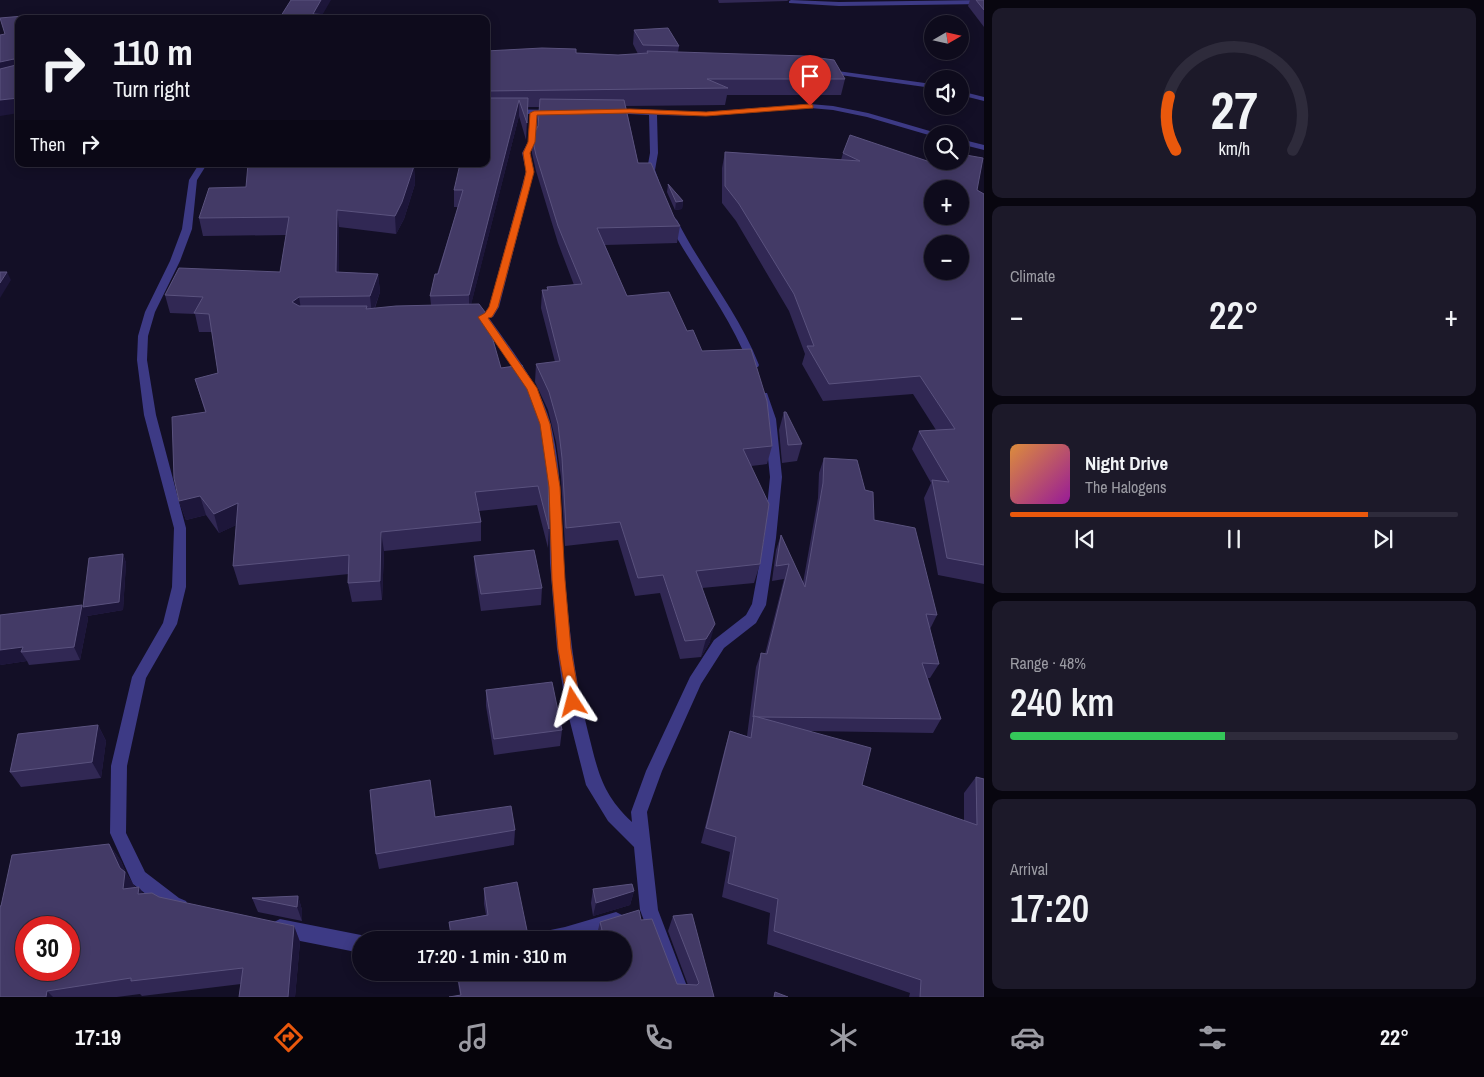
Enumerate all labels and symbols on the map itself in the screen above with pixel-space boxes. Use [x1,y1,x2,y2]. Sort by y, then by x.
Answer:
north arrow [924,15,969,60]
pin [789,55,831,106]
position arrow [546,675,598,727]
speed limit sign: 30 [15,916,80,981]

